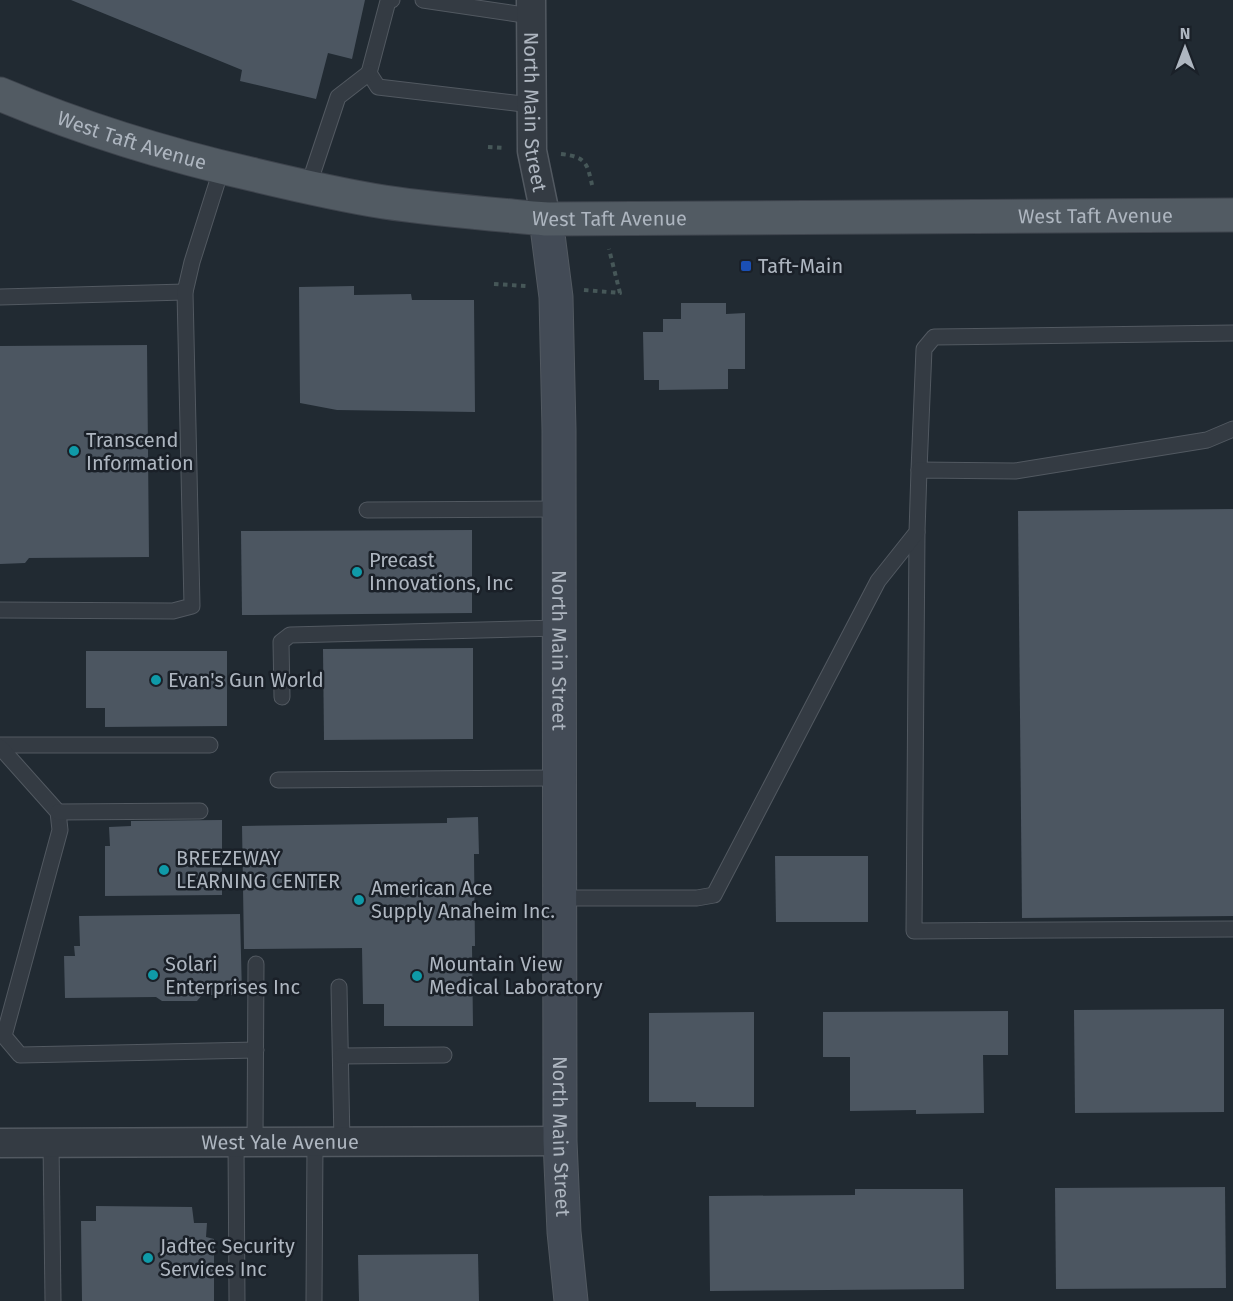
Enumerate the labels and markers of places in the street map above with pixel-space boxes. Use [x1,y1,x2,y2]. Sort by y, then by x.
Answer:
place label: Taft-Main [758,254,843,278]
marker: Taft-Main [739,259,753,273]
place label: Transcend Information [86,428,194,475]
marker: Transcend Information [67,444,81,458]
place label: Precast Innovations, Inc [369,548,513,595]
marker: Precast Innovations, Inc [350,565,364,579]
place label: Evan's Gun World [168,668,324,692]
marker: Evan's Gun World [149,673,163,687]
place label: BREEZEWAY LEARNING CENTER [176,846,340,893]
marker: BREEZEWAY LEARNING CENTER [157,863,171,877]
place label: American Ace Supply Anaheim Inc. [371,876,555,923]
marker: American Ace Supply Anaheim Inc. [352,893,366,907]
place label: Solari Enterprises Inc [165,952,300,999]
place label: Mountain View Medical Laboratory [429,952,603,999]
marker: Solari Enterprises Inc [146,968,160,982]
marker: Mountain View Medical Laboratory [410,969,424,983]
place label: Jadtec Security Services Inc [160,1234,295,1281]
marker: Jadtec Security Services Inc [141,1251,155,1265]

